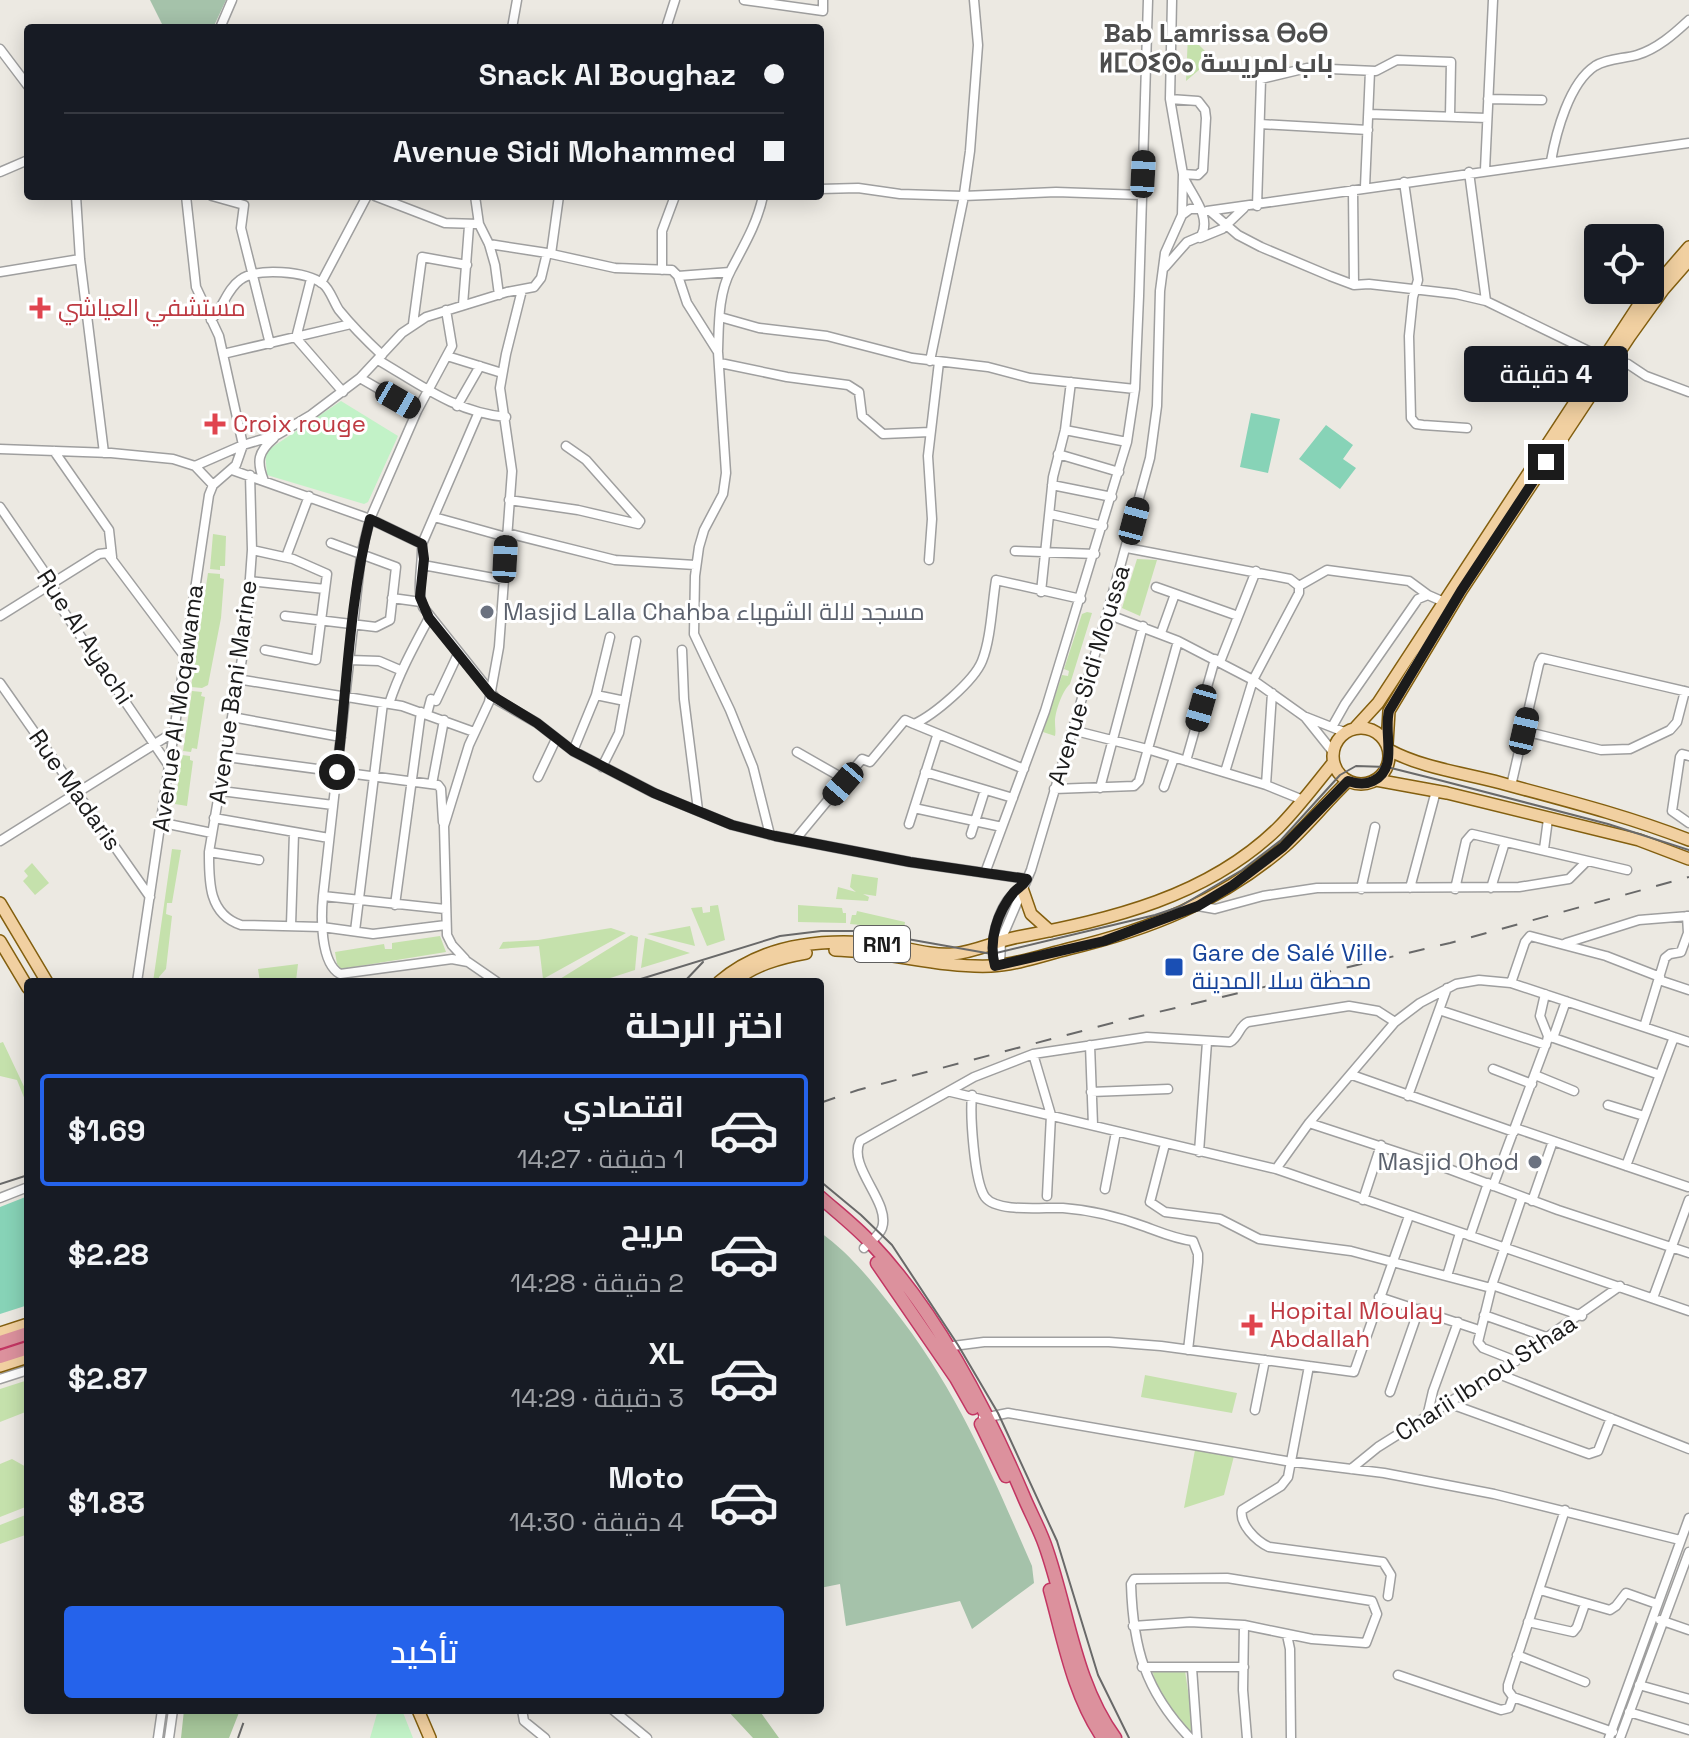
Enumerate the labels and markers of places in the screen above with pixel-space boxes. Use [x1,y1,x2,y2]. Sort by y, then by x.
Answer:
place label: مستشفي العياشي [58,292,246,327]
marker: مستشفي العياشي [29,297,51,319]
place label: Croix rouge [233,408,366,439]
marker: Croix rouge [204,413,226,435]
place label: Masjid Lalla Chahba مسجد لالة الشهباء [503,596,925,627]
marker: Masjid Lalla Chahba مسجد لالة الشهباء [478,603,496,621]
place label: Gare de Salé Ville محطة سلا المدينة [1192,937,1388,996]
marker: Gare de Salé Ville محطة سلا المدينة [1163,956,1185,978]
place label: Masjid Ohod [1377,1146,1519,1177]
marker: Masjid Ohod [1526,1153,1544,1171]
place label: Hopital Moulay Abdallah [1270,1295,1443,1354]
marker: Hopital Moulay Abdallah [1241,1314,1263,1336]

